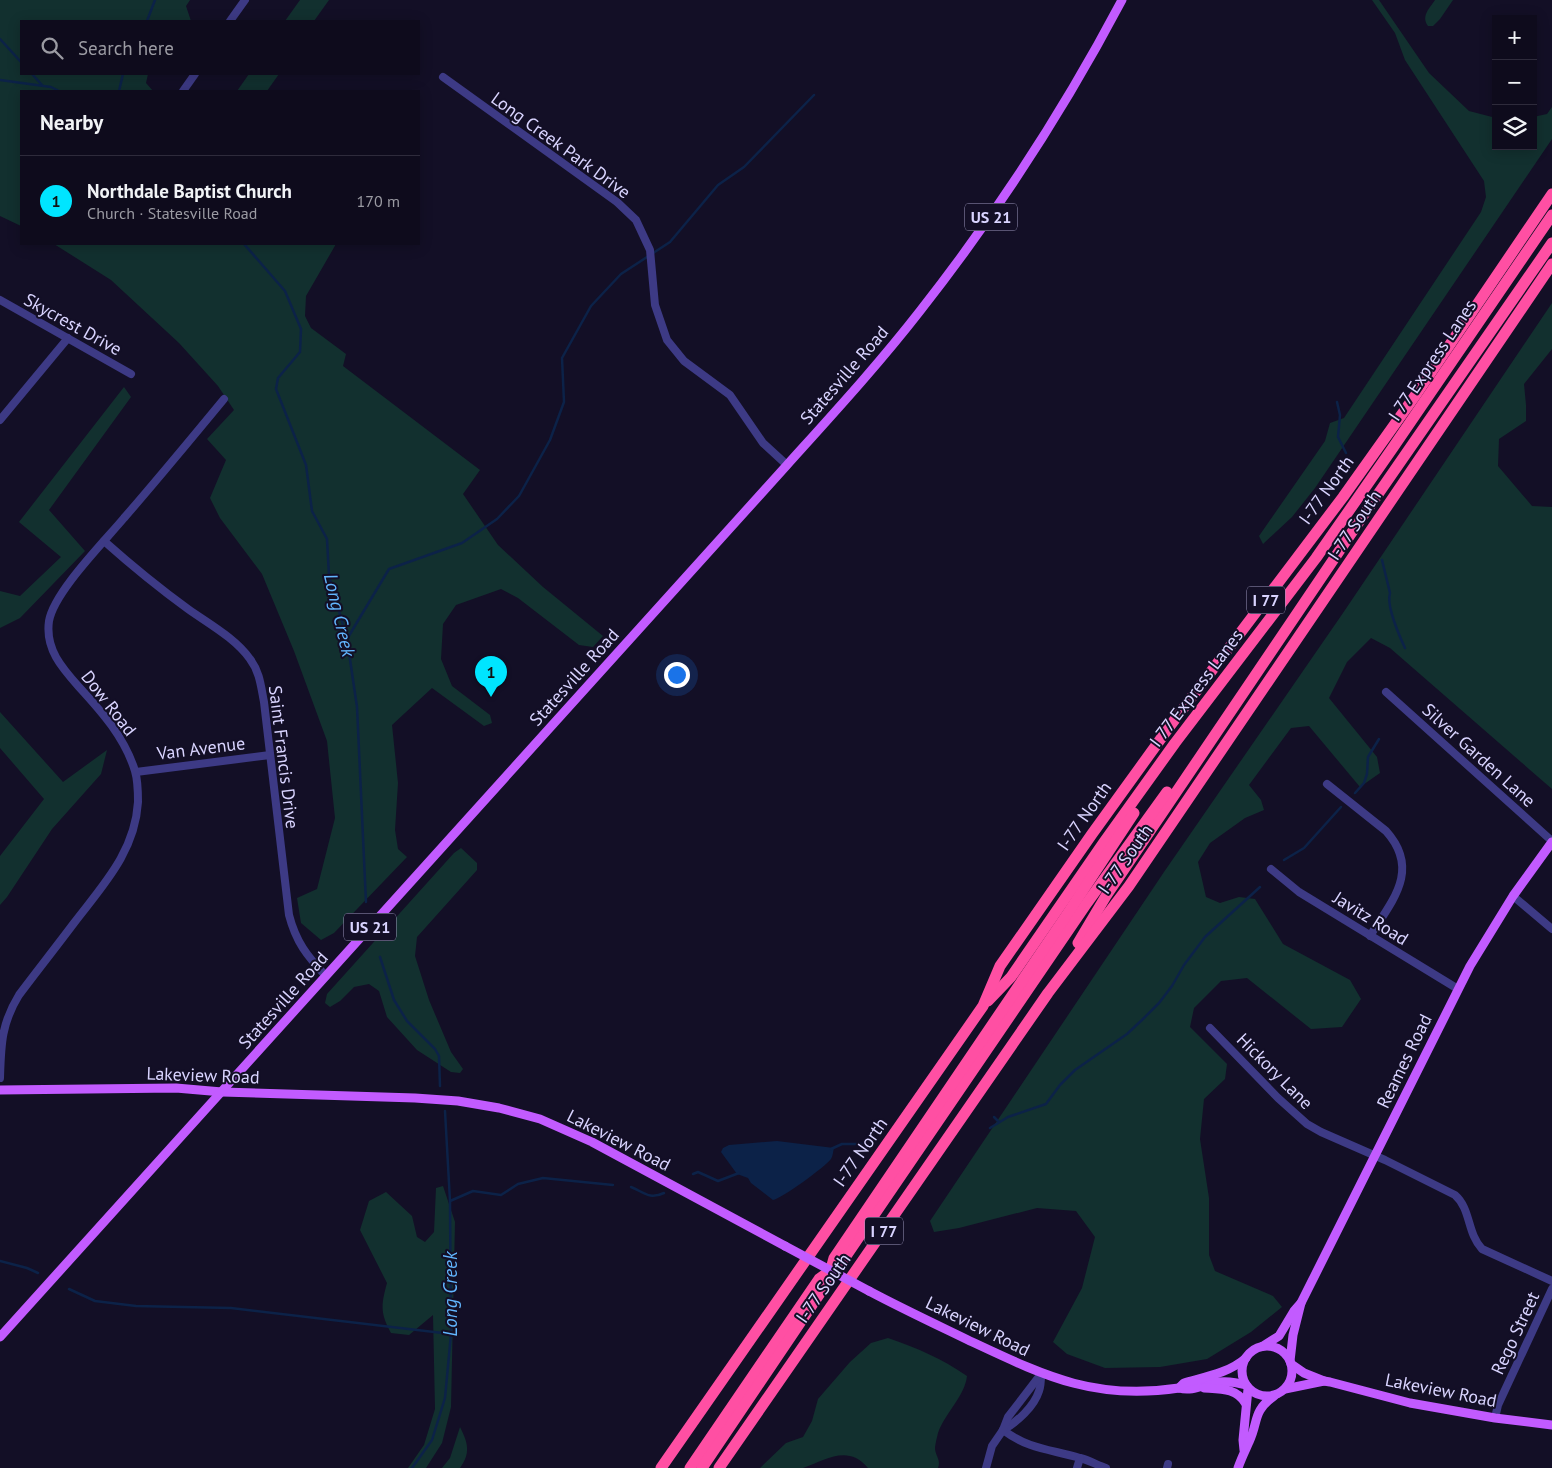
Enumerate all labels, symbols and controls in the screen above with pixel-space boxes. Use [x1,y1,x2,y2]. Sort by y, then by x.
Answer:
map controls [1492,15,1537,150]
button: + [1492,15,1537,60]
search box [20,20,420,75]
icon: search [38,34,66,62]
text: Search here [78,36,174,60]
button: − [1492,60,1537,105]
street label: Long Creek Park Drive [487,87,635,203]
button: layers [1492,105,1537,150]
text: Nearby [40,109,103,136]
text: Northdale Baptist Church [87,179,292,203]
text: 1 [51,191,61,211]
text: 170 m [357,191,400,211]
text: Church · Statesville Road [87,203,257,223]
road number: US 21 [965,203,1017,230]
street label: Skycrest Drive [20,288,126,360]
street label: I 77 Express Lanes [1383,295,1481,425]
street label: Statesville Road [795,321,893,429]
street label: I-77 North [1293,451,1359,529]
street label: I-77 South [1322,485,1386,565]
water label: Long Creek [319,571,362,660]
road number: I 77 [1247,586,1285,614]
street label: Statesville Road [524,623,624,731]
street label: I 77 Express Lanes [1144,624,1248,752]
pin: 1 [475,656,507,697]
your location [664,662,690,688]
street label: Dow Road [76,666,142,740]
street label: Saint Francis Drive [264,684,304,830]
street label: Silver Garden Lane [1418,698,1540,812]
street label: Van Avenue [155,731,246,765]
street label: I-77 North [1052,777,1116,855]
street label: I-77 South [1093,820,1157,898]
street label: Javitz Road [1328,885,1413,950]
road number: US 21 [344,914,396,940]
street label: Statesville Road [233,946,333,1054]
street label: Reames Road [1371,1010,1437,1112]
street label: Hickory Lane [1232,1028,1318,1114]
street label: Lakeview Road [146,1062,260,1088]
street label: Lakeview Road [563,1104,675,1176]
street label: I-77 North [828,1113,892,1191]
road number: I 77 [865,1218,903,1244]
street label: I-77 South [791,1249,855,1327]
water label: Long Creek [438,1250,462,1336]
street label: Rego Street [1486,1288,1544,1378]
street label: Lakeview Road [922,1291,1034,1361]
street label: Lakeview Road [1383,1368,1499,1412]

